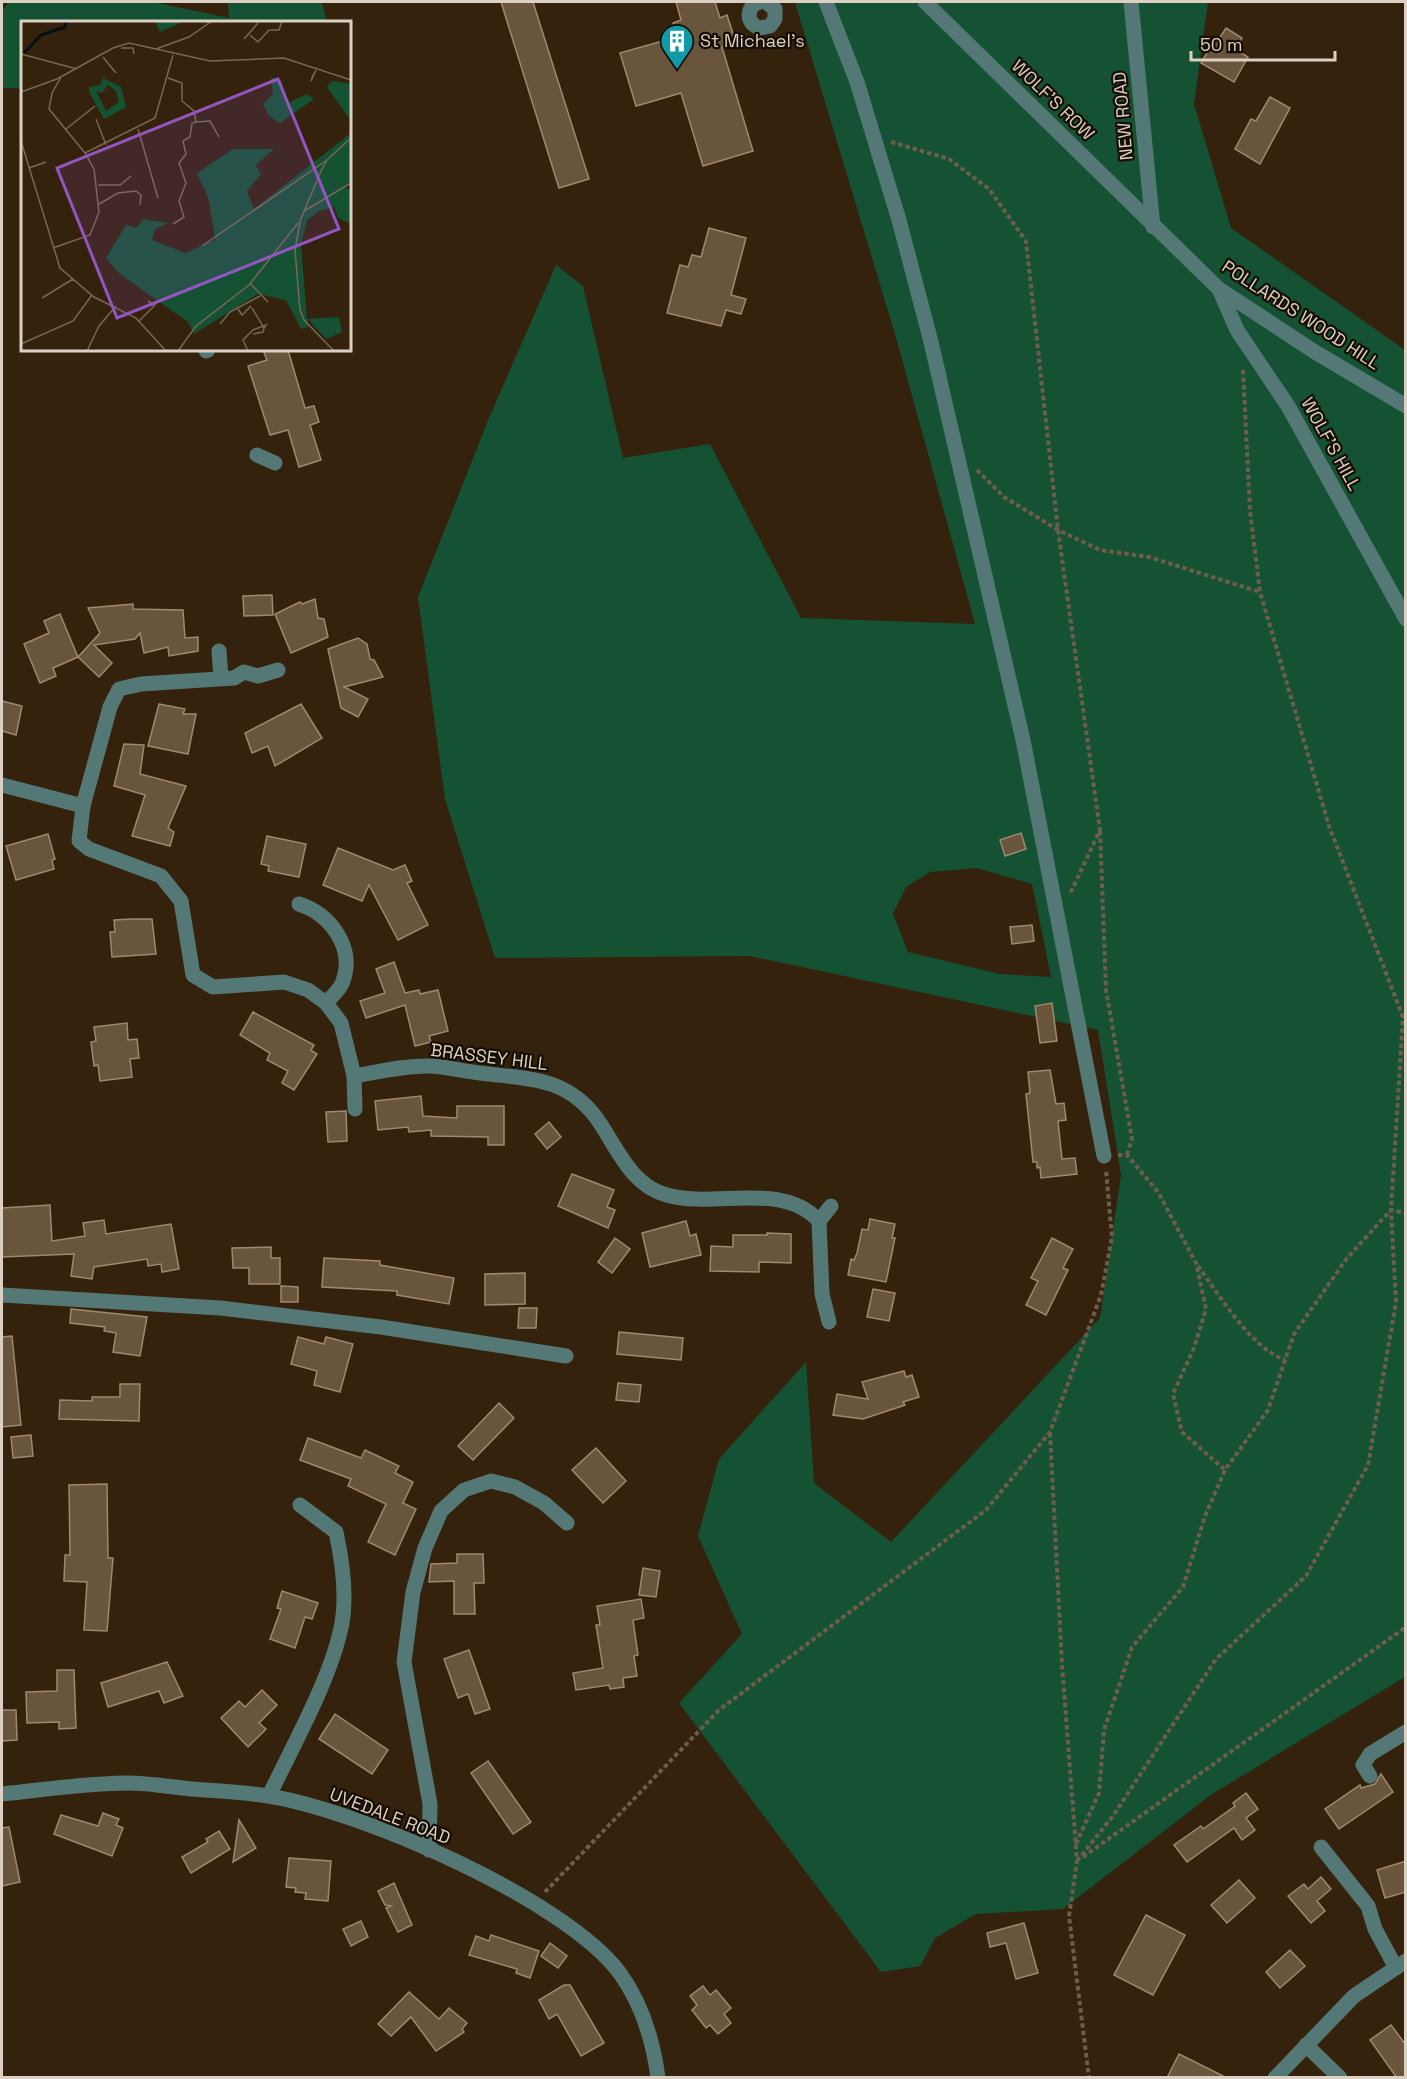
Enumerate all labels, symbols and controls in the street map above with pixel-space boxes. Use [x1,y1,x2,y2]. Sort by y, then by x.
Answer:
inset map [21,21,351,351]
building icon: St Michael's [659,23,695,70]
scale bar [1191,24,1335,62]
place label: St Michael's [700,29,805,52]
text: 50 m [1200,33,1242,56]
street label: WOLF'S ROW [1007,54,1100,145]
street label: NEW ROAD [1107,71,1138,161]
street label: POLLARDS WOOD HILL [1218,255,1385,375]
street label: WOLF'S HILL [1296,393,1367,495]
street label: BRASSEY HILL [429,1038,549,1075]
street label: UVEDALE ROAD [327,1782,454,1849]

